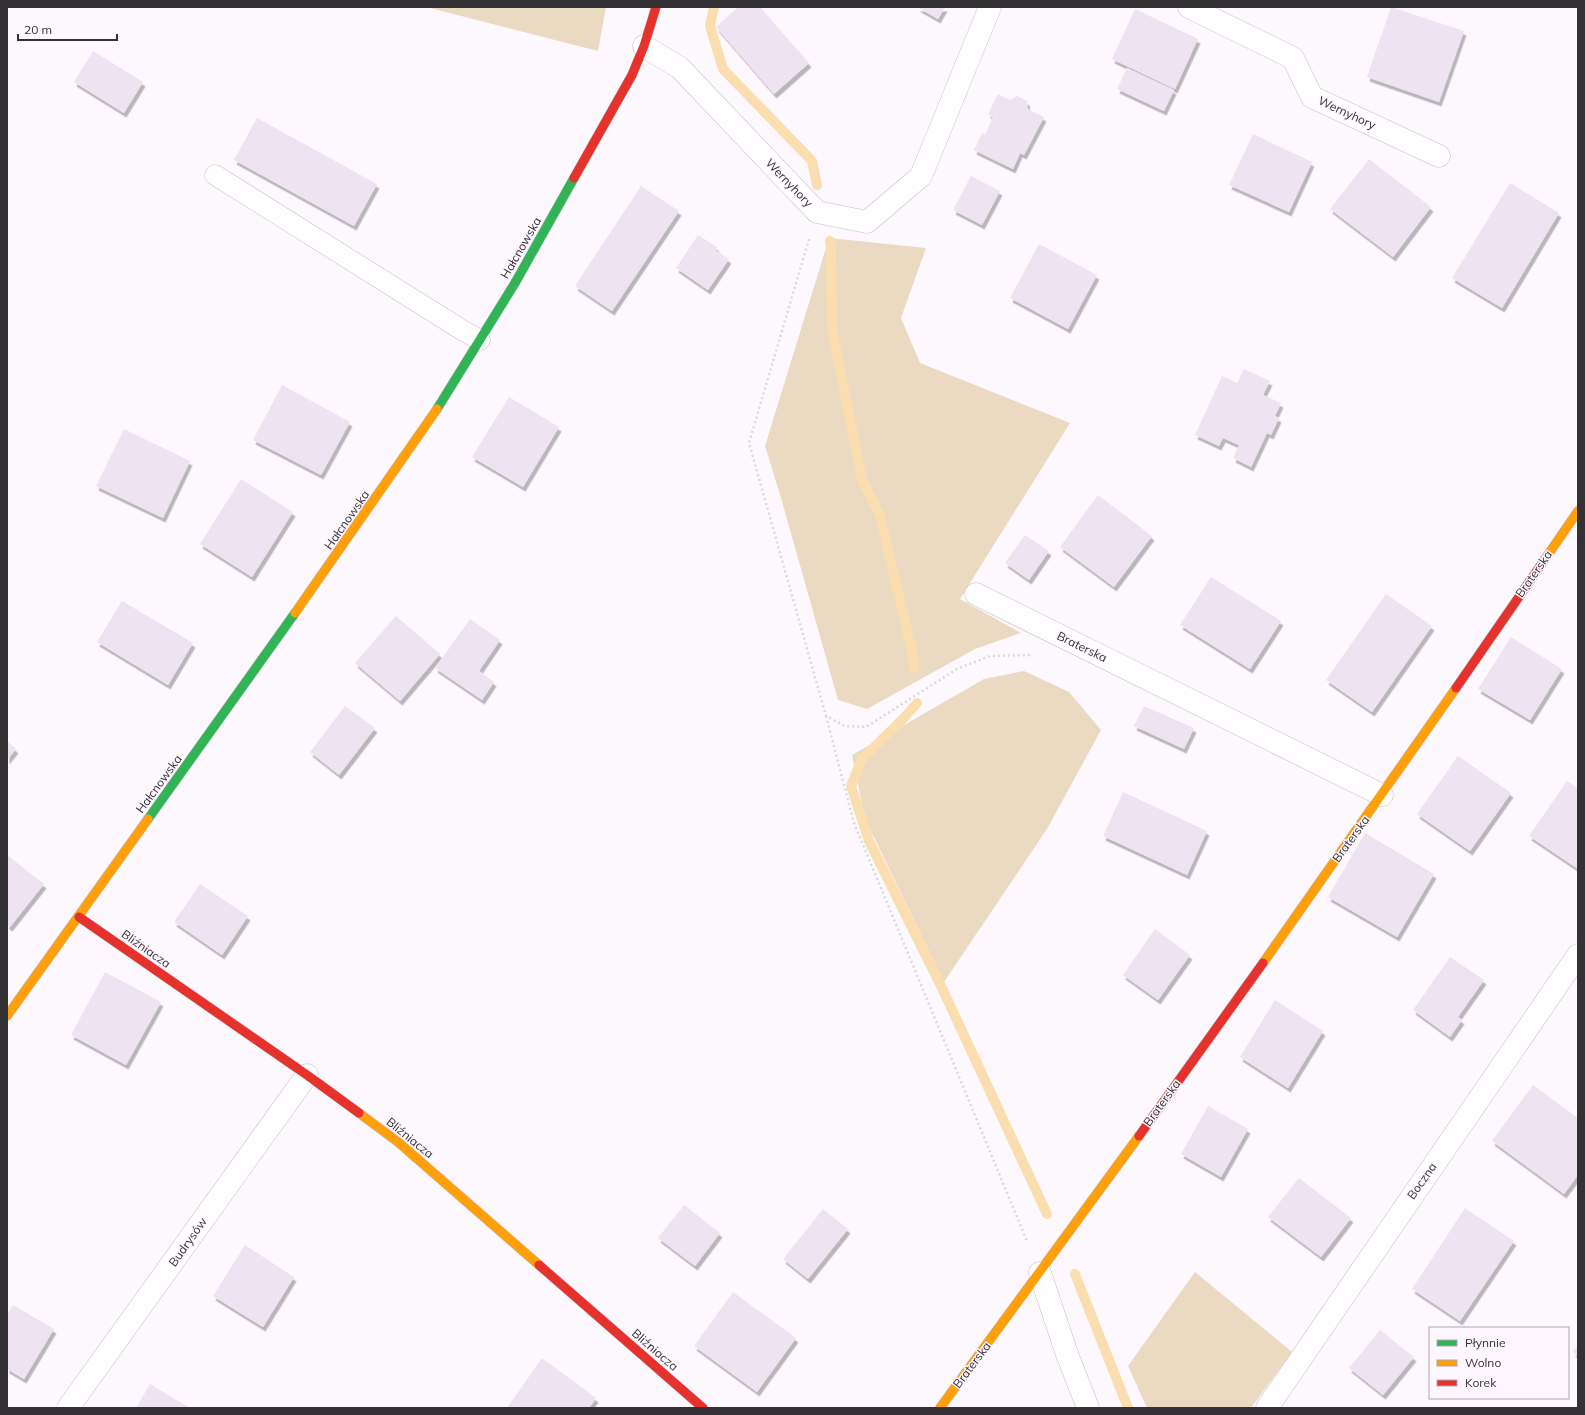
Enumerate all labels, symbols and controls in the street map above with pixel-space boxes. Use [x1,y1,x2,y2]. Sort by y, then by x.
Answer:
scale bar [18,16,117,42]
text: 20 m [24,22,52,37]
street label: Wernyhory [1316,93,1379,133]
street label: Wernyhory [762,155,817,211]
street label: Hałcnowska [497,214,544,281]
street label: Hałcnowska [321,487,372,552]
street label: Braterska [1512,547,1555,600]
street label: Braterska [1055,628,1110,665]
street label: Hałcnowska [132,752,185,816]
street label: Braterska [1329,812,1373,865]
street label: Bliźniacza [119,926,174,971]
street label: Braterska [1140,1076,1184,1129]
street label: Bliźniacza [384,1114,437,1161]
street label: Boczna [1404,1159,1440,1202]
street label: Budrysów [165,1214,210,1269]
street label: Bliźniacza [629,1325,682,1374]
legend [1429,1327,1569,1399]
text: Płynnie [1465,1335,1506,1350]
street label: Braterska [949,1339,994,1391]
text: Wolno [1465,1355,1501,1370]
text: Korek [1465,1375,1497,1390]

